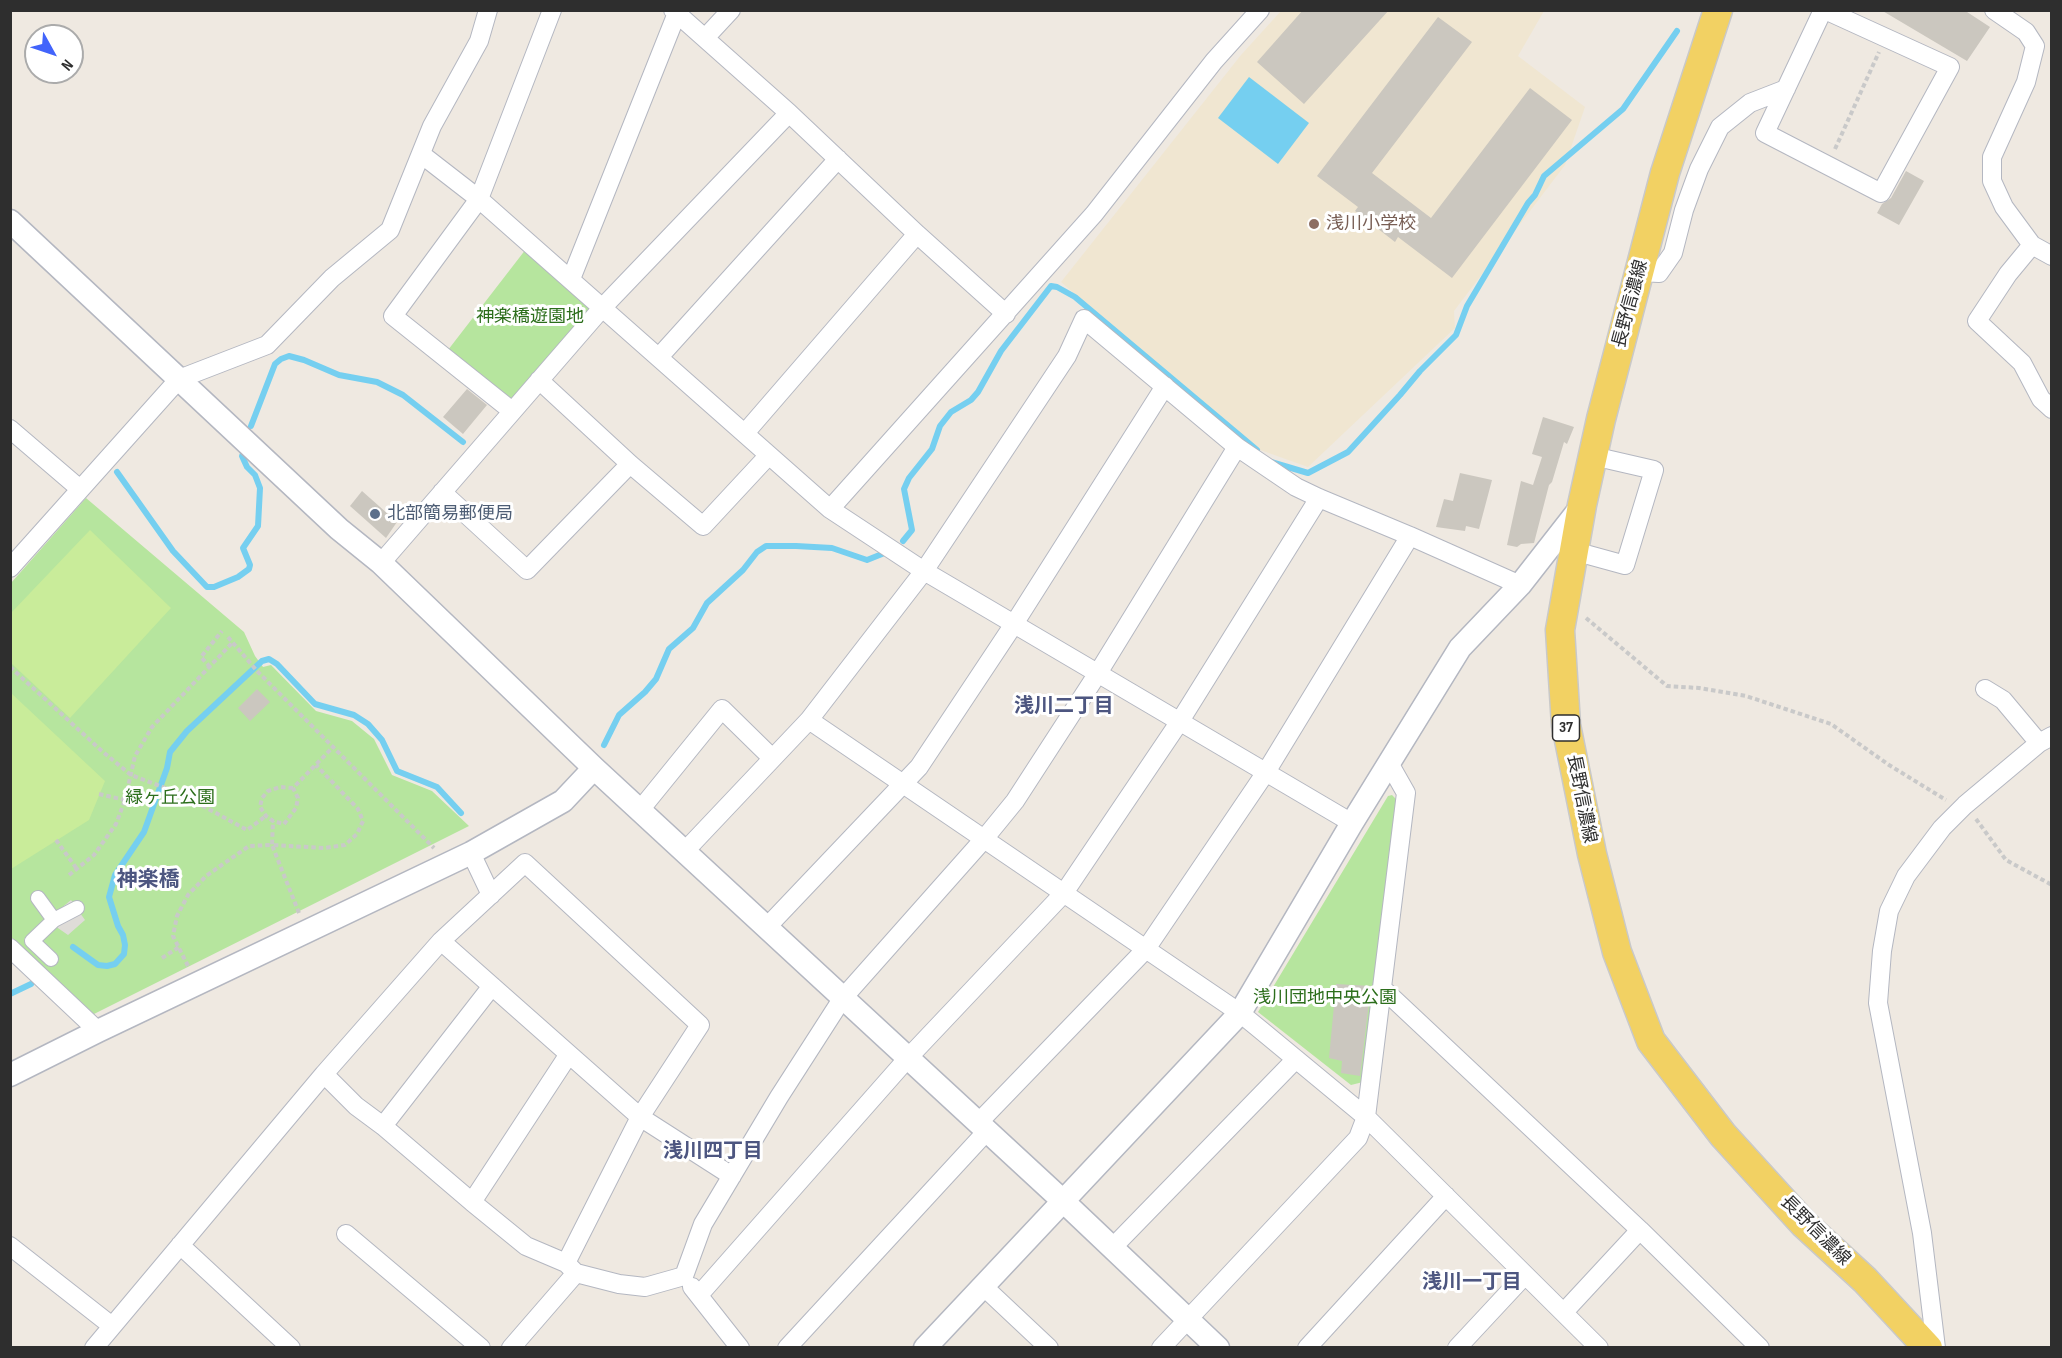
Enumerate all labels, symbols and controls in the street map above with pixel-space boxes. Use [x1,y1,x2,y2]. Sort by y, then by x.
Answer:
north arrow [24,24,84,84]
text: N [57,55,77,74]
place label: 浅川小学校 [1326,213,1416,235]
marker: 浅川小学校 [1307,217,1321,231]
street label: 長野信濃線 [1609,258,1653,350]
park label: 神楽橋遊園地 [476,306,584,328]
place label: 北部簡易郵便局 [387,503,513,525]
marker: 北部簡易郵便局 [368,507,382,521]
district label: 浅川二丁目 [1014,695,1114,719]
road number: 37 [1552,715,1580,741]
street label: 長野信濃線 [1562,753,1600,845]
park label: 緑ヶ丘公園 [125,787,215,809]
district label: 神楽橋 [117,868,179,894]
park label: 浅川団地中央公園 [1253,987,1397,1009]
district label: 浅川四丁目 [663,1140,763,1164]
street label: 長野信濃線 [1776,1192,1854,1270]
district label: 浅川一丁目 [1422,1271,1522,1295]

